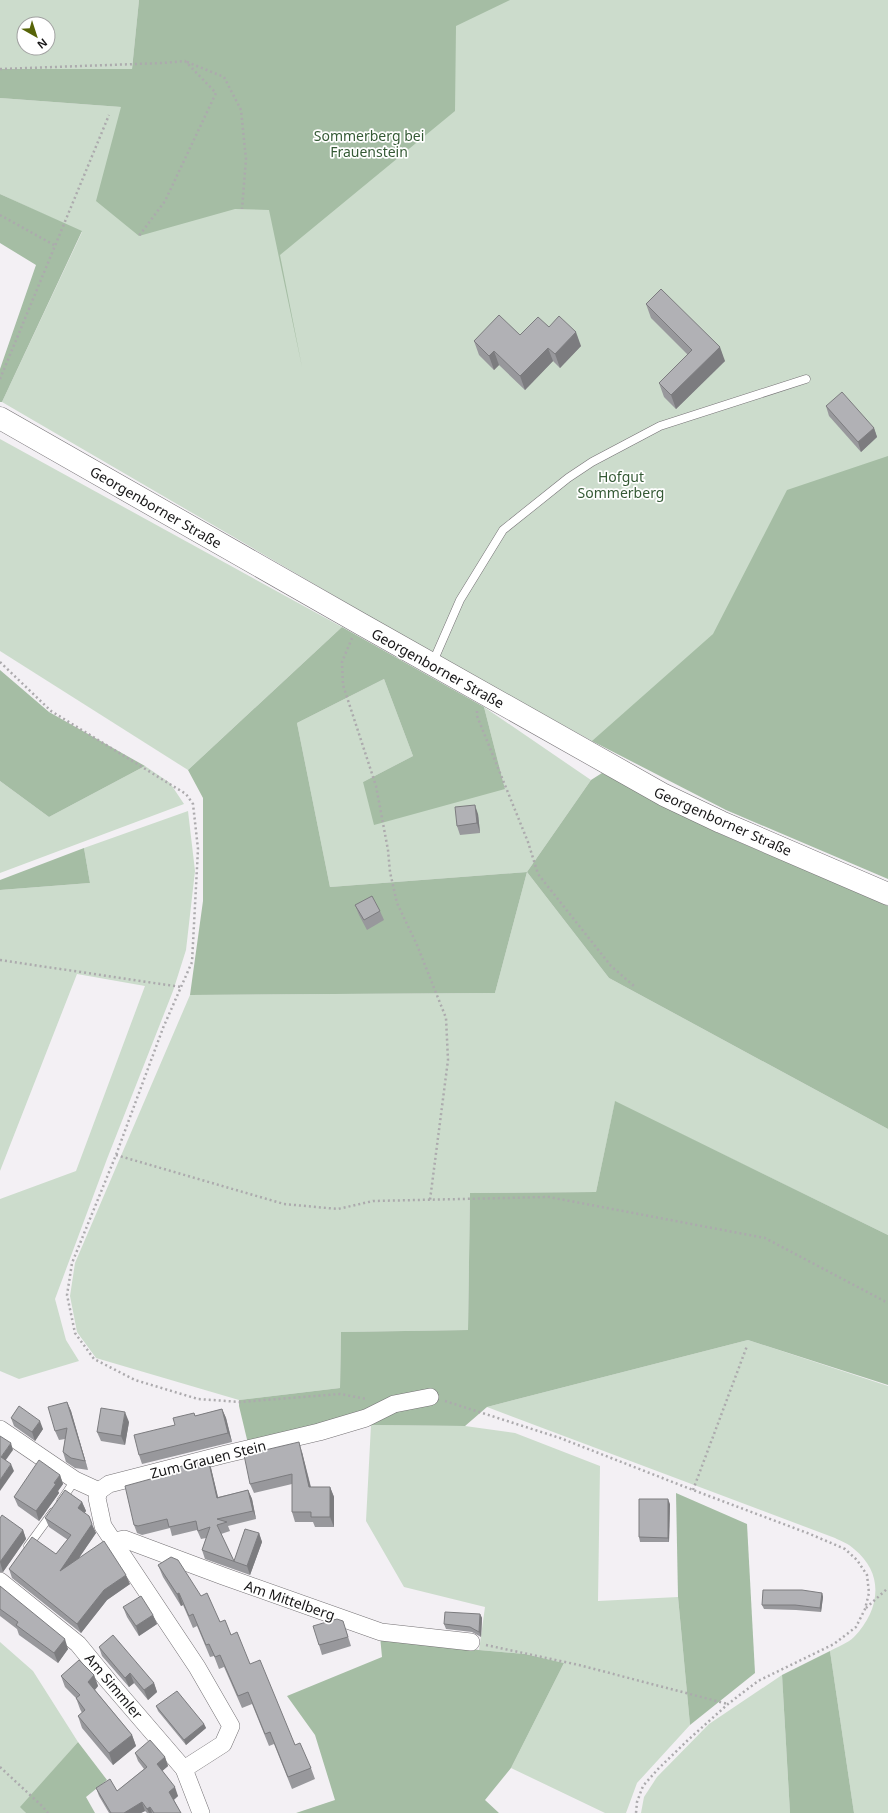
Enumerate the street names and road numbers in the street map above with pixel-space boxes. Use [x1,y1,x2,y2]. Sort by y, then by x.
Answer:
street label: Georgenborner Straße [87,462,225,553]
street label: Georgenborner Straße [368,624,508,712]
street label: Georgenborner Straße [651,782,795,860]
street label: Zum Grauen Stein [148,1435,268,1483]
street label: Am Mittelberg [242,1576,338,1624]
street label: Am Simmler [81,1649,147,1723]

